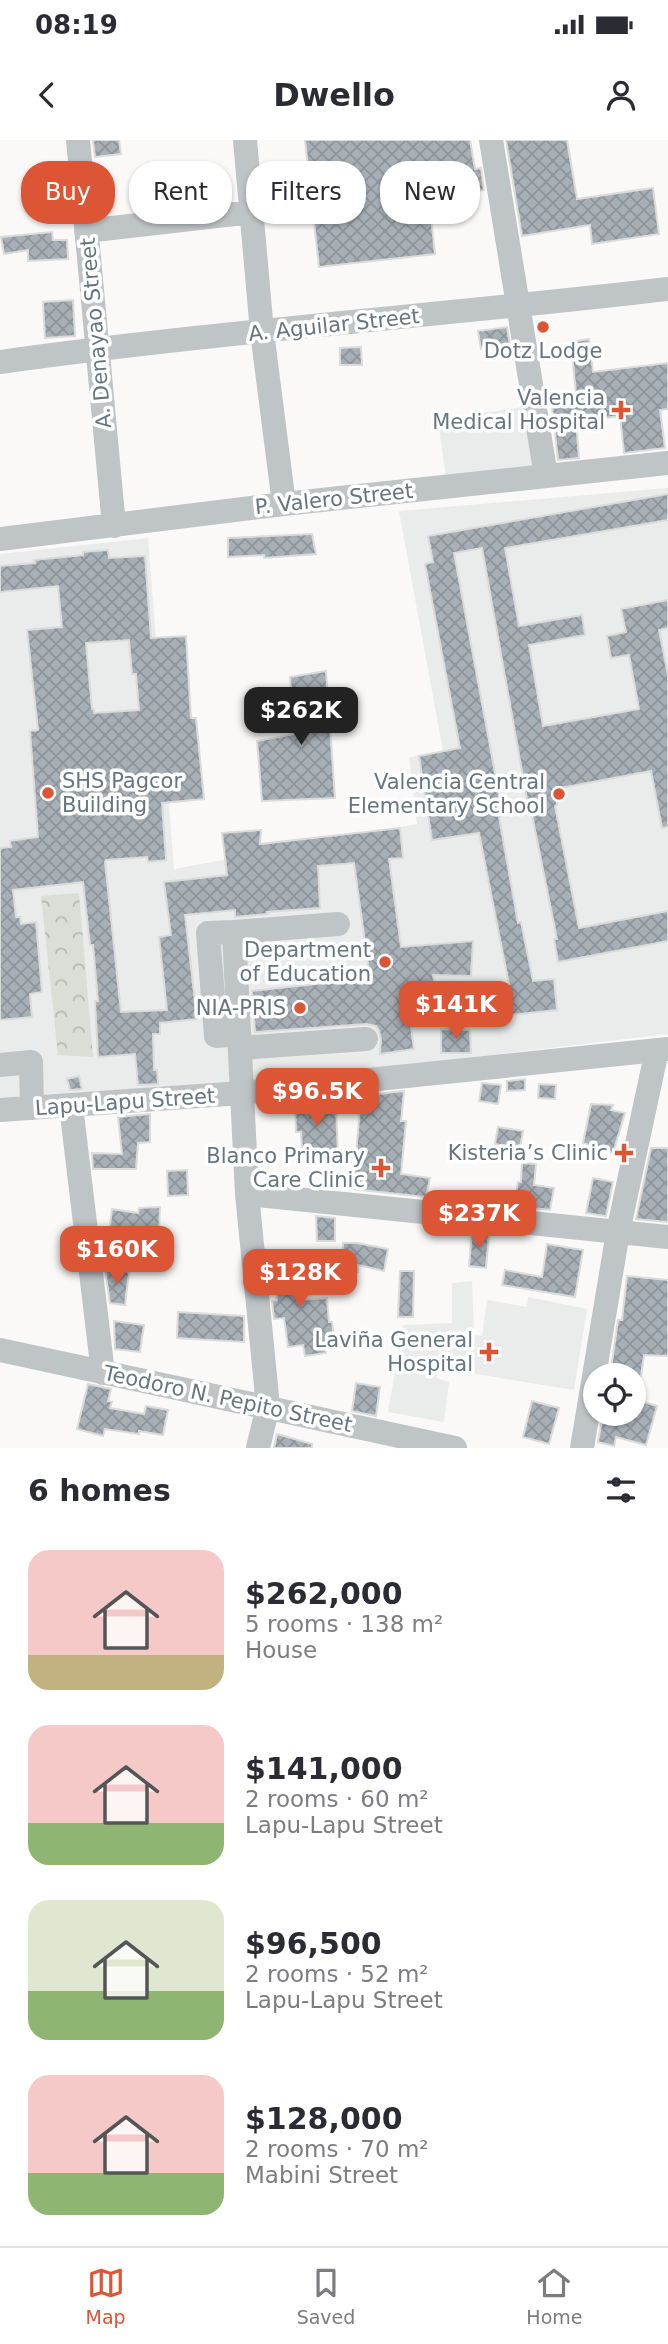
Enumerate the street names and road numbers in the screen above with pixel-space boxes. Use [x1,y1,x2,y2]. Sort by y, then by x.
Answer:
street label: A. Denayao Street [76,237,116,429]
street label: A. Aguilar Street [247,304,421,346]
street label: P. Valero Street [254,479,414,519]
street label: Lapu-Lapu Street [34,1084,216,1120]
street label: Teodoro N. Pepito Street [101,1361,354,1437]

